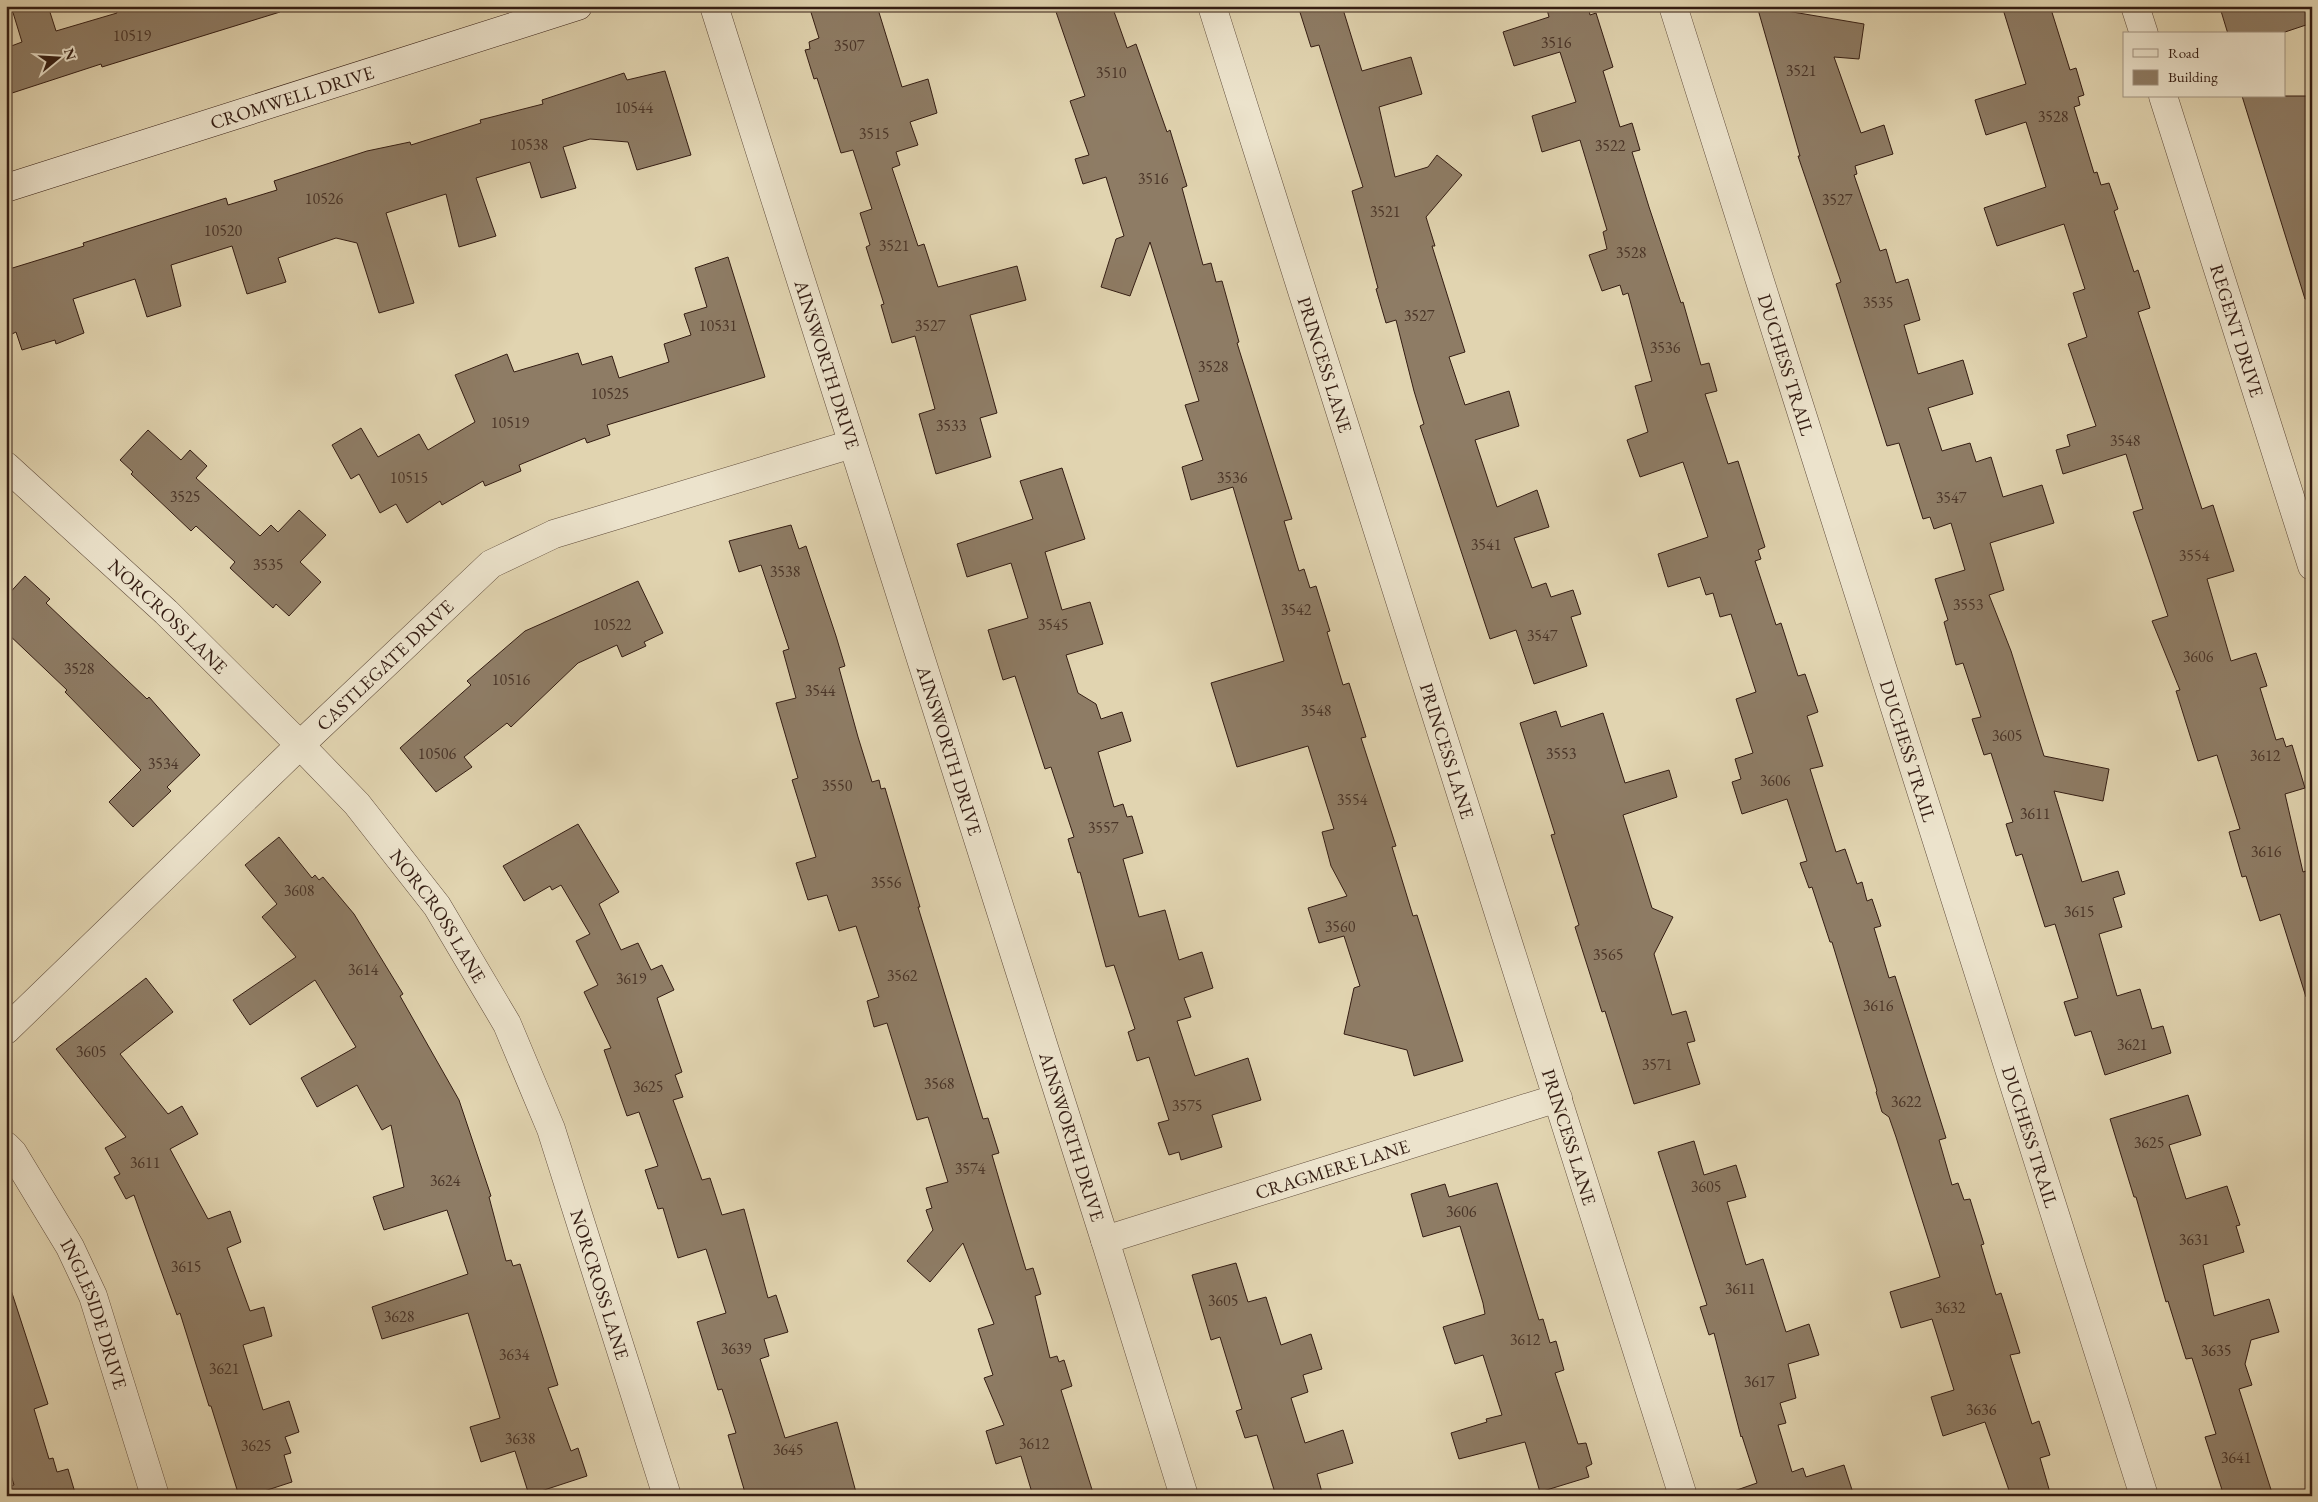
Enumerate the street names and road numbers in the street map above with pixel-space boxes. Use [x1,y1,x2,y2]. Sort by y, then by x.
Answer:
street label: CROMWELL DRIVE [207,59,377,135]
street label: REGENT DRIVE [2205,261,2270,400]
street label: AINSWORTH DRIVE [789,276,866,452]
street label: DUCHESS TRAIL [1752,291,1820,438]
street label: PRINCESS LANE [1292,293,1359,436]
street label: NORCROSS LANE [103,553,234,679]
street label: CASTLEGATE DRIVE [311,594,459,736]
street label: AINSWORTH DRIVE [911,662,989,839]
street label: DUCHESS TRAIL [1874,677,1943,825]
street label: PRINCESS LANE [1414,680,1481,822]
street label: NORCROSS LANE [384,844,492,987]
street label: AINSWORTH DRIVE [1033,1048,1111,1225]
street label: DUCHESS TRAIL [1996,1063,2065,1211]
street label: PRINCESS LANE [1536,1066,1603,1208]
street label: CRAGMERE LANE [1252,1133,1413,1205]
street label: NORCROSS LANE [565,1206,636,1363]
street label: INGLESIDE DRIVE [55,1233,134,1392]

